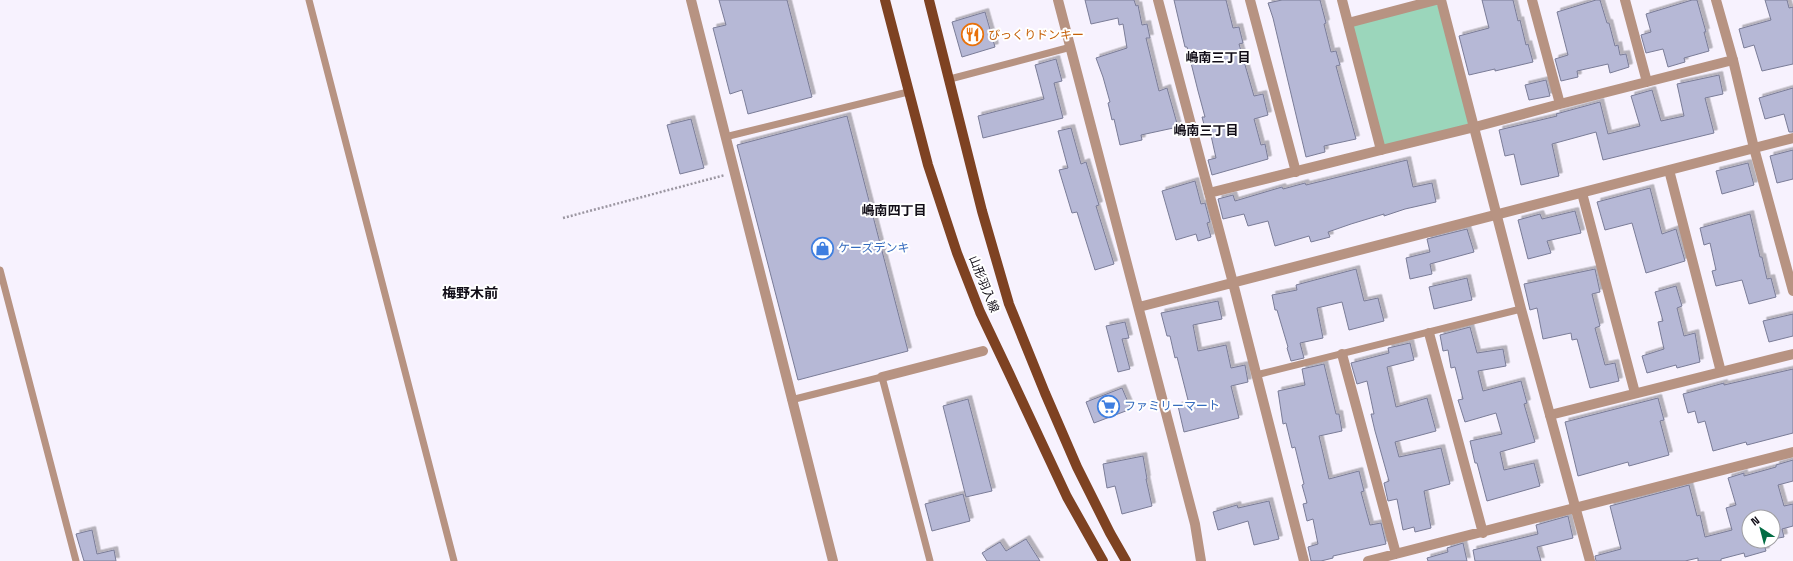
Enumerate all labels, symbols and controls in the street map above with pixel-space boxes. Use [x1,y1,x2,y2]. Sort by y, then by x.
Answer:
restaurant icon: びっくりドンキー [960,22,986,48]
place label: びっくりドンキー [988,27,1084,43]
district label: 嶋南三丁目 [1185,49,1251,66]
district label: 嶋南三丁目 [1173,122,1239,139]
district label: 嶋南四丁目 [861,202,927,219]
shop icon: ケーズデンキ [810,235,836,261]
place label: ケーズデンキ [838,240,909,256]
street label: 山形羽入線 [965,253,1003,315]
district label: 梅野木前 [442,284,498,302]
supermarket icon: ファミリーマート [1095,393,1121,419]
place label: ファミリーマート [1124,398,1220,414]
north arrow [1741,509,1781,549]
text: N [1748,513,1762,529]

